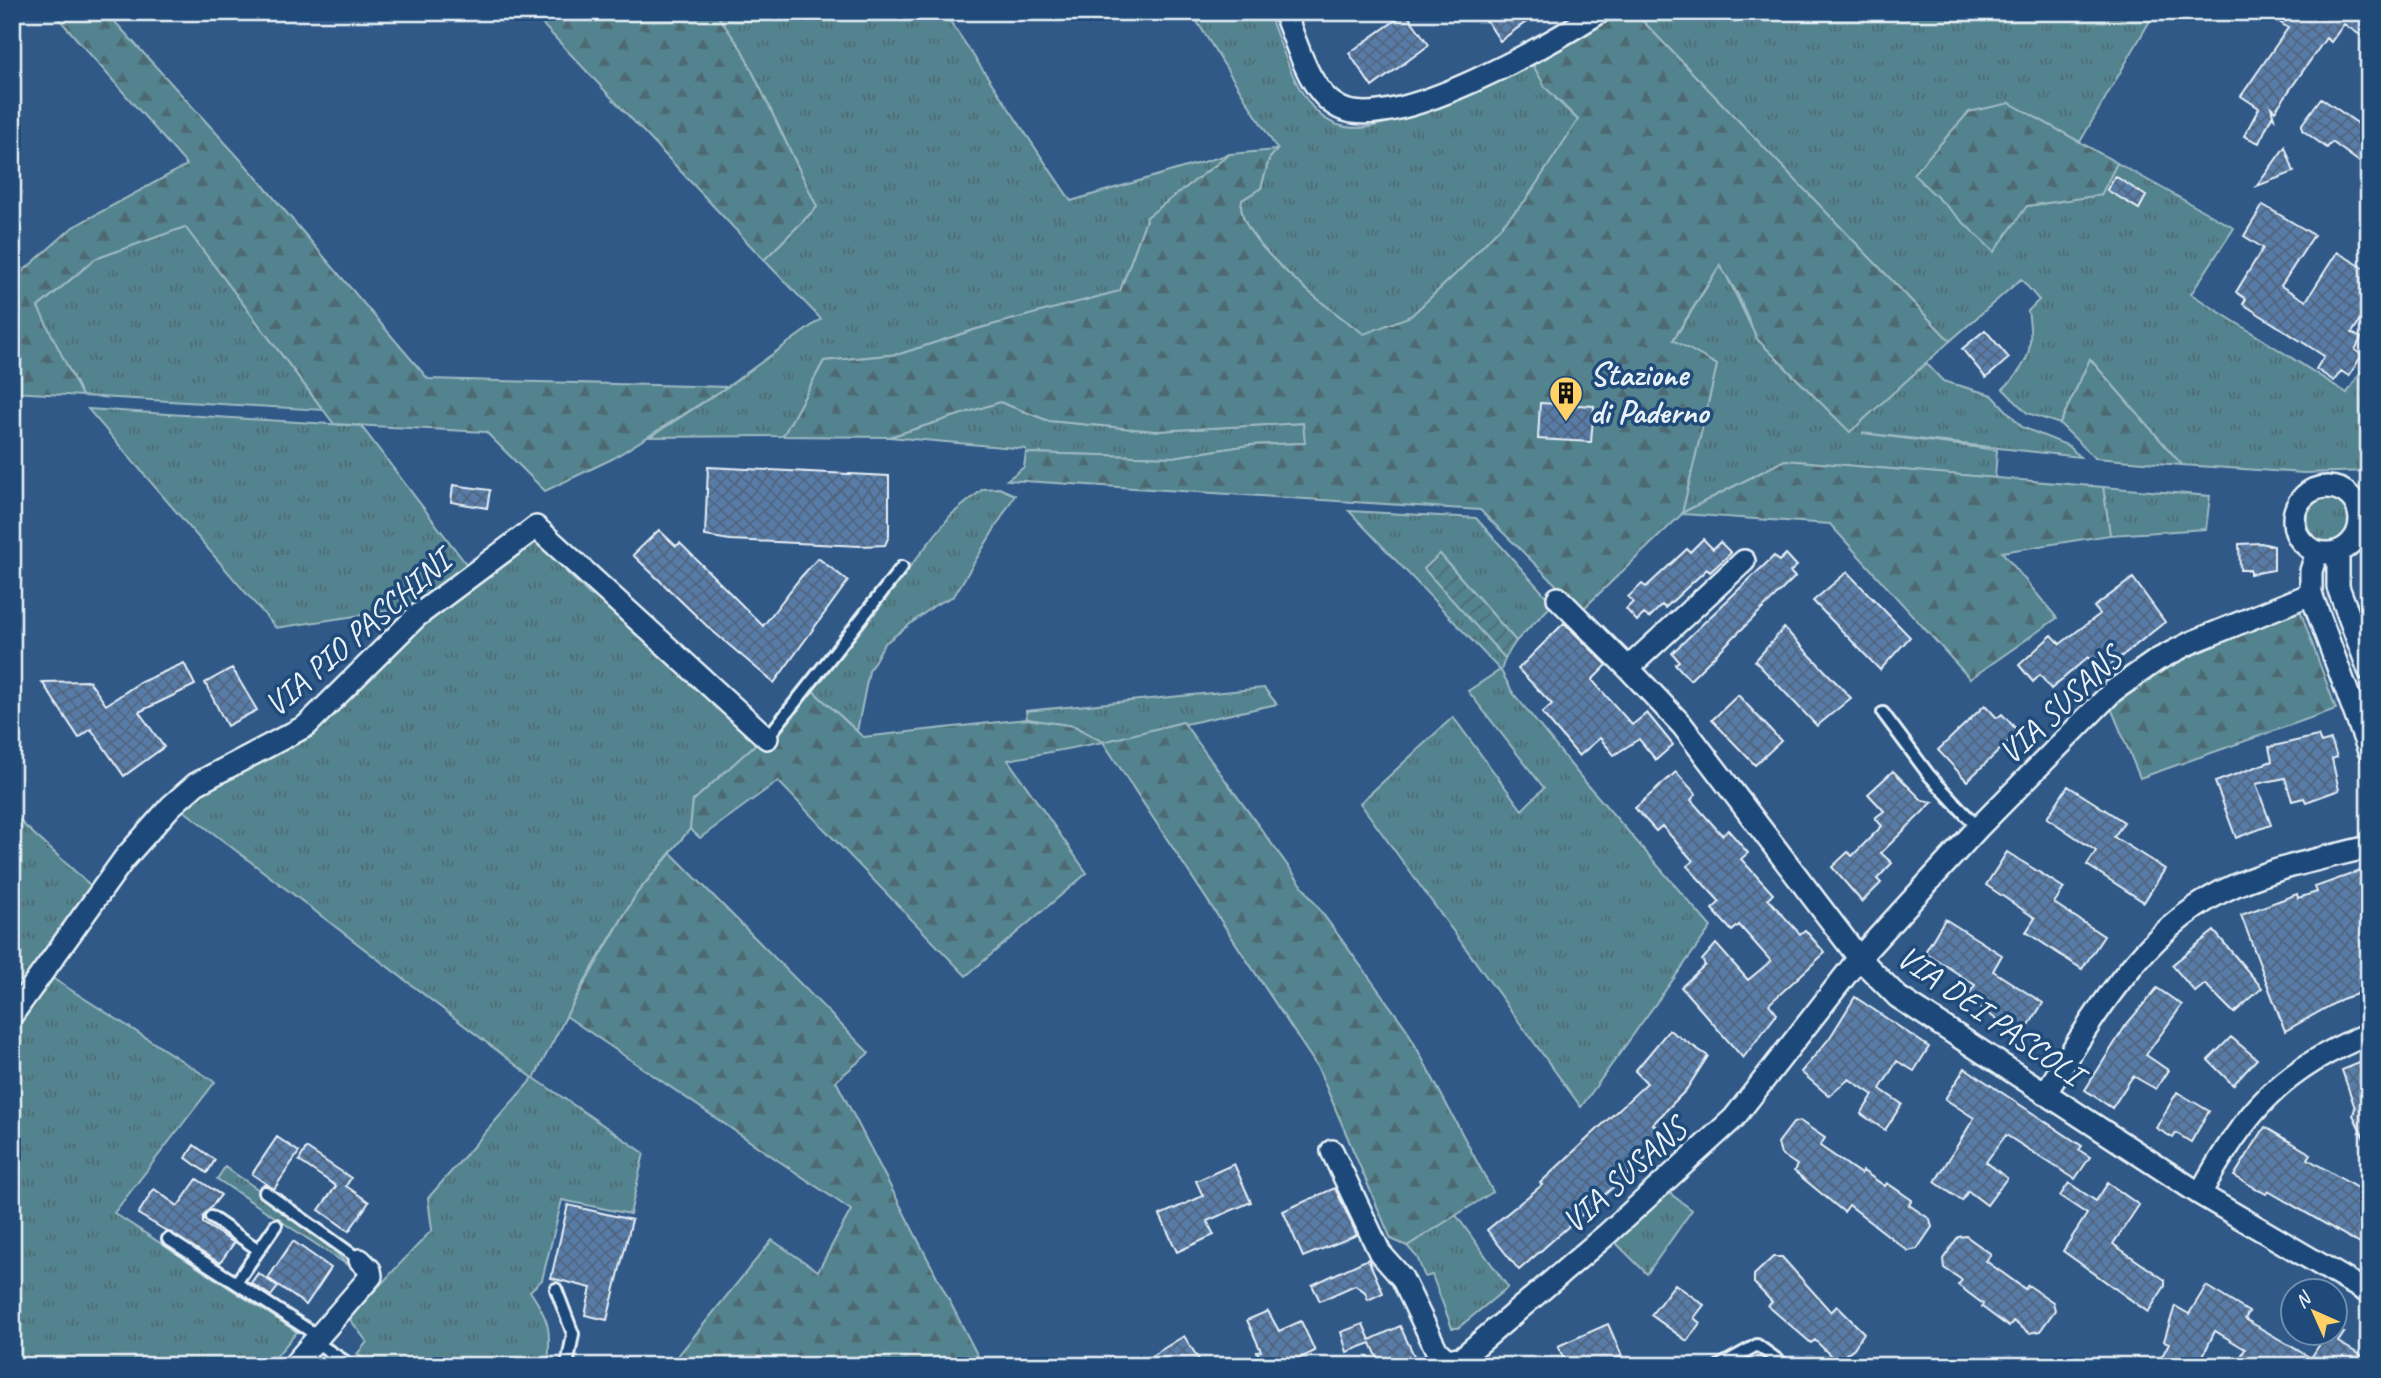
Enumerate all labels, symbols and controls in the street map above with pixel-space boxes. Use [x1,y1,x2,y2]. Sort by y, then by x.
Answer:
place label: Stazione di Paderno [1590,353,1710,433]
building icon: Stazione di Paderno [1547,374,1585,423]
street label: VIA PIO PASCHINI [255,536,464,725]
street label: VIA SUSANS [1990,635,2133,773]
street label: VIA DEI PASCOLI [1889,936,2096,1098]
street label: VIA SUSANS [1553,1105,1698,1242]
north arrow [2280,1276,2350,1346]
text: N [2290,1286,2318,1313]

